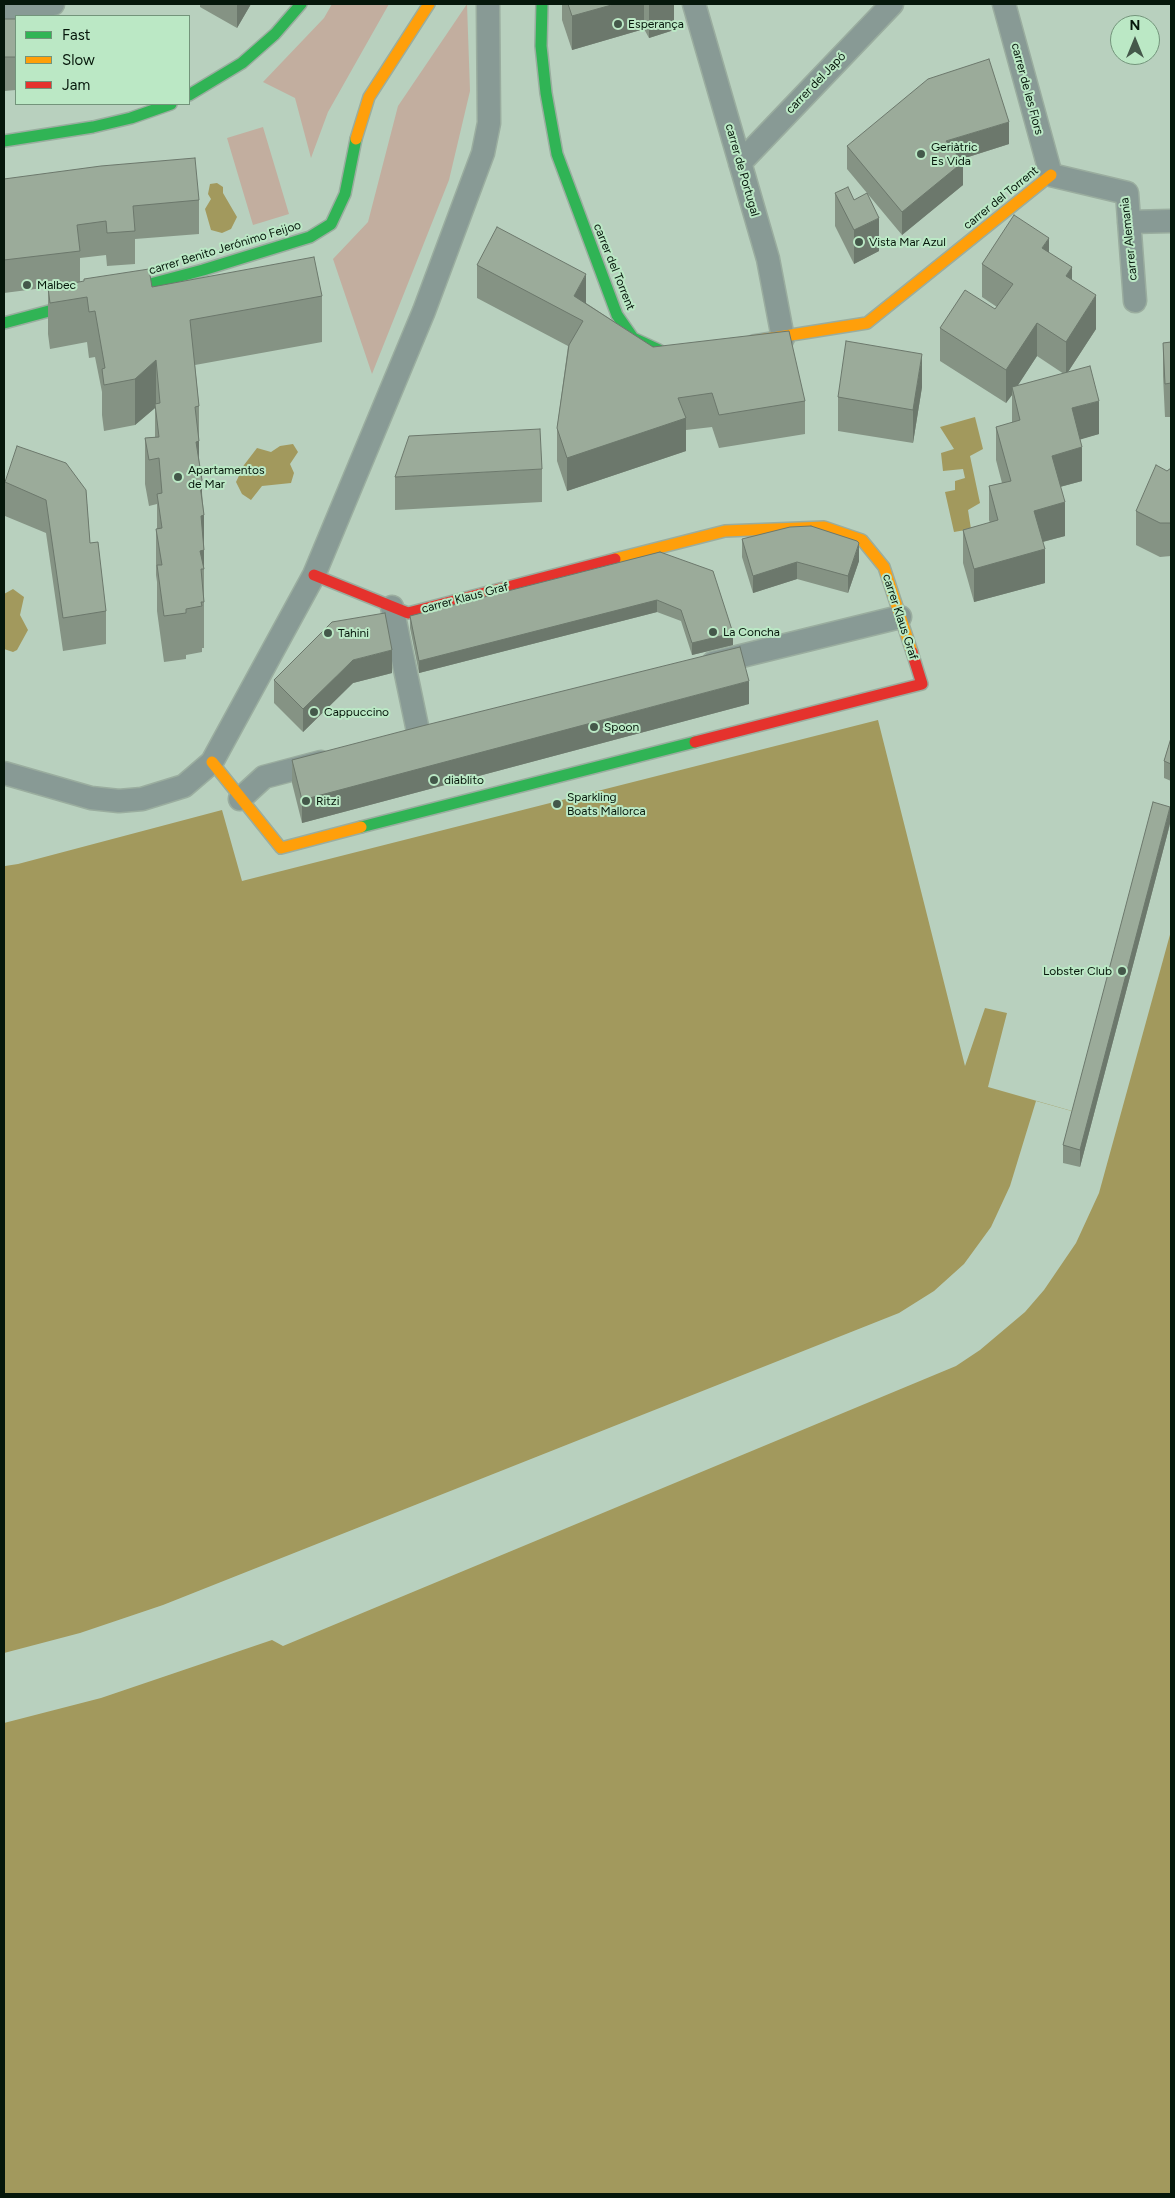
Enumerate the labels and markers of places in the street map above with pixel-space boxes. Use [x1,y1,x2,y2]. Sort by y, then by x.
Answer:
place label: Esperança [628,17,684,31]
marker: Esperança [612,18,624,30]
place label: Geriàtric Es Vida [931,140,977,168]
marker: Geriàtric Es Vida [915,148,927,160]
place label: Vista Mar Azul [869,235,946,249]
marker: Vista Mar Azul [853,236,865,248]
place label: Malbec [37,278,76,292]
marker: Malbec [21,279,33,291]
place label: Apartamentos de Mar [188,463,265,491]
marker: Apartamentos de Mar [172,471,184,483]
place label: La Concha [723,625,780,639]
place label: Tahini [338,626,369,640]
marker: La Concha [707,626,719,638]
marker: Tahini [322,627,334,639]
place label: Cappuccino [324,705,389,719]
marker: Cappuccino [308,706,320,718]
place label: Spoon [604,720,639,734]
marker: Spoon [588,721,600,733]
place label: diablito [444,773,484,787]
marker: diablito [428,774,440,786]
place label: Sparkling Boats Mallorca [567,790,646,818]
place label: Ritzi [316,794,340,808]
marker: Ritzi [300,795,312,807]
marker: Sparkling Boats Mallorca [551,798,563,810]
place label: Lobster Club [1043,964,1112,978]
marker: Lobster Club [1116,965,1128,977]

